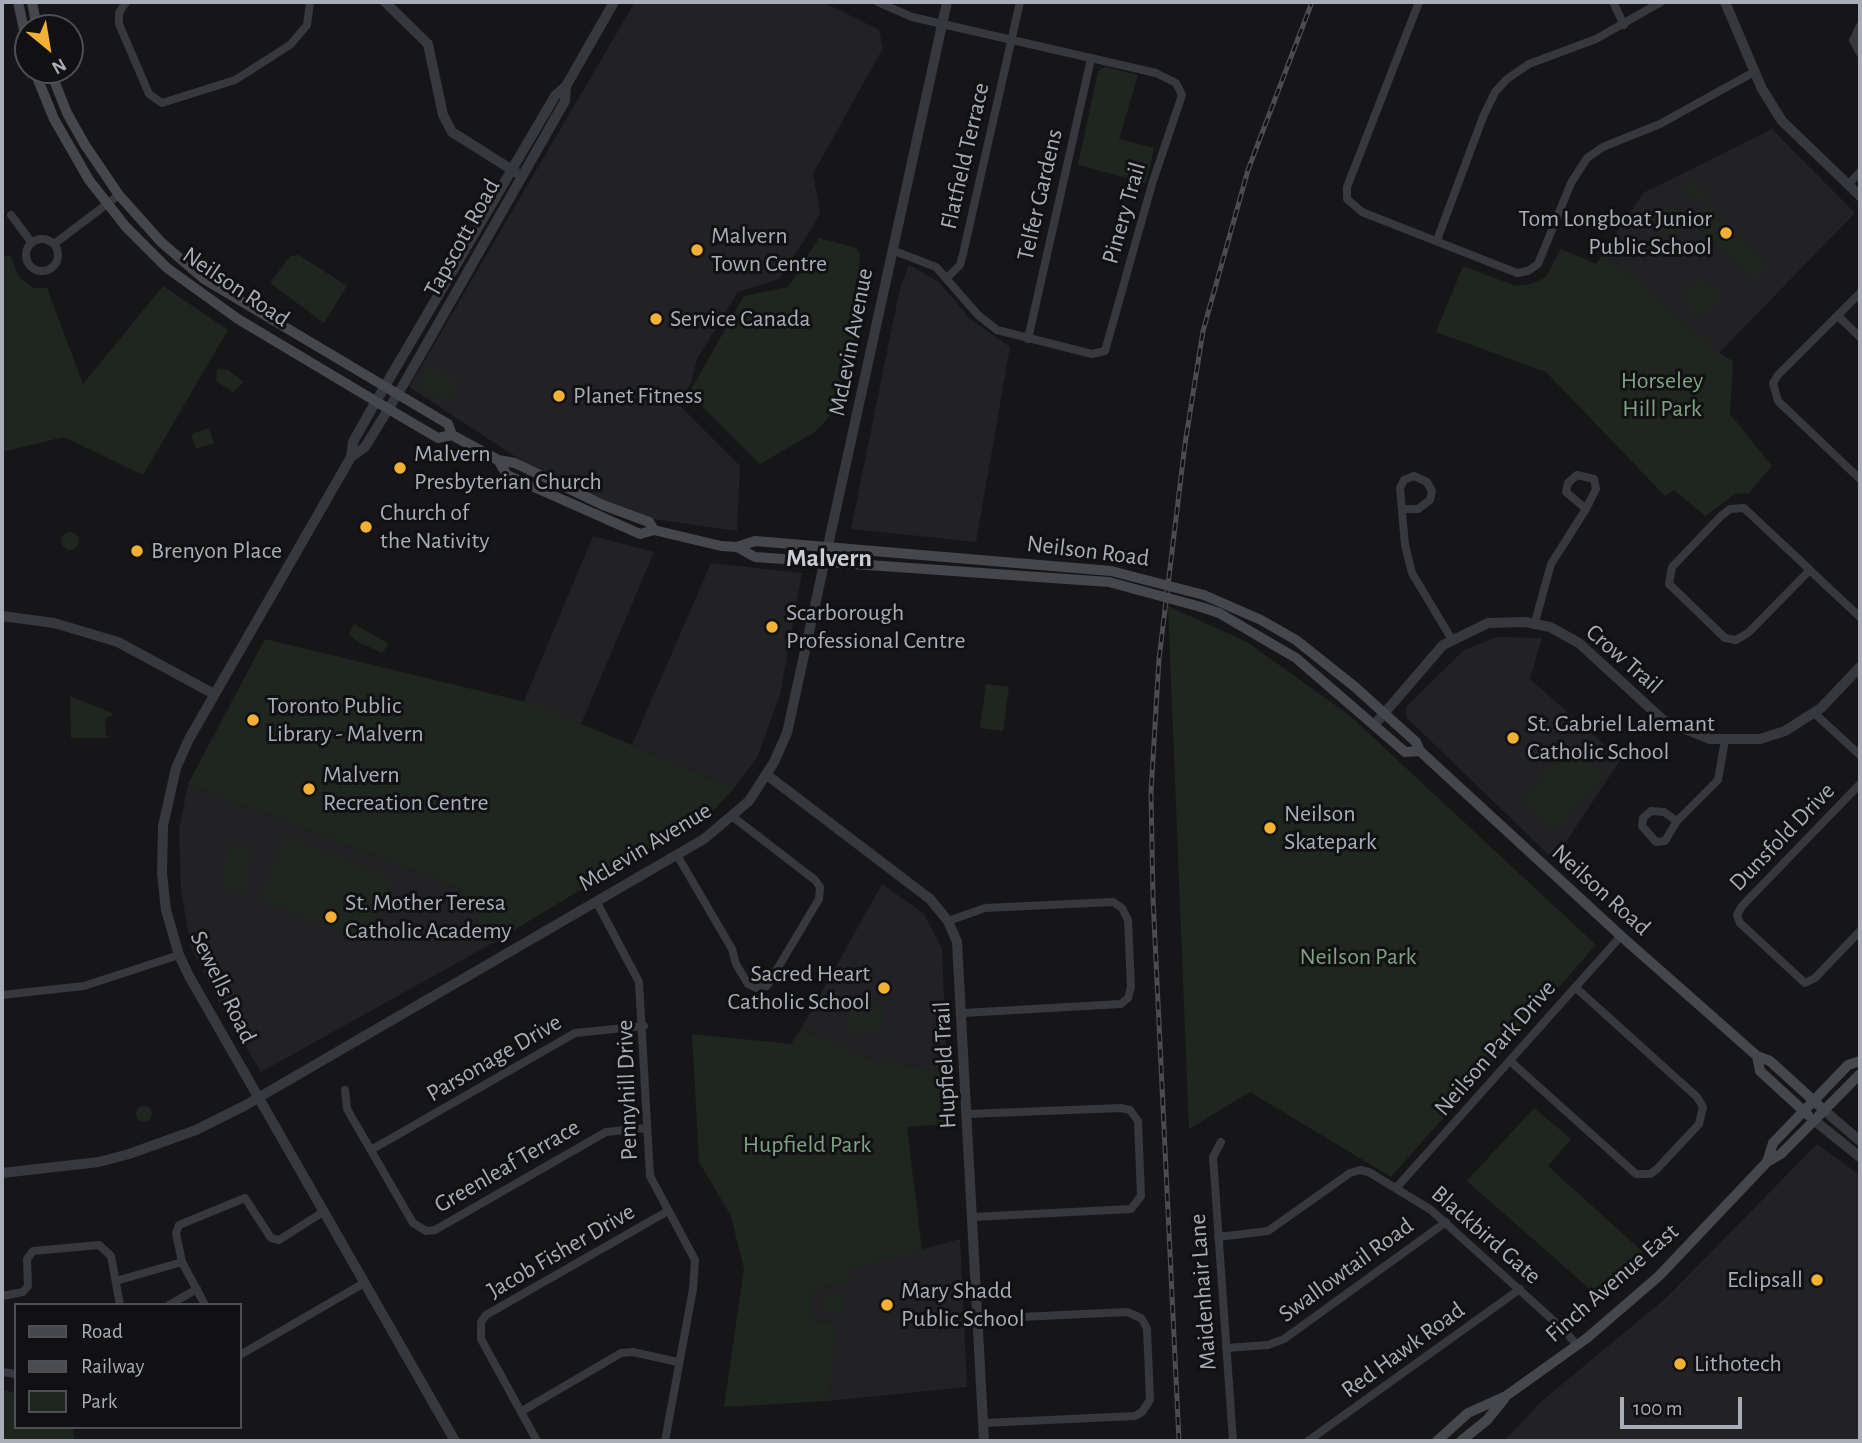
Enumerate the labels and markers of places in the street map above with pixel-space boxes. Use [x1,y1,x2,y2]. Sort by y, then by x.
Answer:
place label: Tom Longboat Junior Public School [1518,205,1712,261]
place label: Malvern Town Centre [711,222,827,278]
marker: Tom Longboat Junior Public School [1718,225,1734,241]
marker: Malvern Town Centre [689,242,705,258]
place label: Service Canada [670,305,810,333]
marker: Service Canada [648,311,664,327]
place label: Planet Fitness [573,382,702,410]
marker: Planet Fitness [551,388,567,404]
place label: Malvern Presbyterian Church [414,440,602,496]
marker: Malvern Presbyterian Church [392,460,408,476]
place label: Church of the Nativity [380,499,489,555]
marker: Church of the Nativity [358,519,374,535]
place label: Brenyon Place [151,537,282,565]
marker: Brenyon Place [129,543,145,559]
place label: Scarborough Professional Centre [786,599,965,655]
marker: Scarborough Professional Centre [764,619,780,635]
place label: Toronto Public Library - Malvern [267,692,424,748]
place label: St. Gabriel Lalemant Catholic School [1527,710,1715,766]
marker: Toronto Public Library - Malvern [245,712,261,728]
marker: St. Gabriel Lalemant Catholic School [1505,730,1521,746]
place label: Malvern Recreation Centre [323,761,489,817]
marker: Malvern Recreation Centre [301,781,317,797]
place label: Neilson Skatepark [1284,800,1377,856]
marker: Neilson Skatepark [1262,820,1278,836]
place label: St. Mother Teresa Catholic Academy [345,889,511,945]
marker: St. Mother Teresa Catholic Academy [323,909,339,925]
place label: Sacred Heart Catholic School [728,960,870,1016]
marker: Sacred Heart Catholic School [876,980,892,996]
place label: Eclipsall [1727,1266,1803,1294]
marker: Eclipsall [1809,1272,1825,1288]
place label: Mary Shadd Public School [901,1277,1025,1333]
marker: Mary Shadd Public School [879,1297,895,1313]
place label: Lithotech [1694,1350,1782,1378]
marker: Lithotech [1672,1356,1688,1372]

